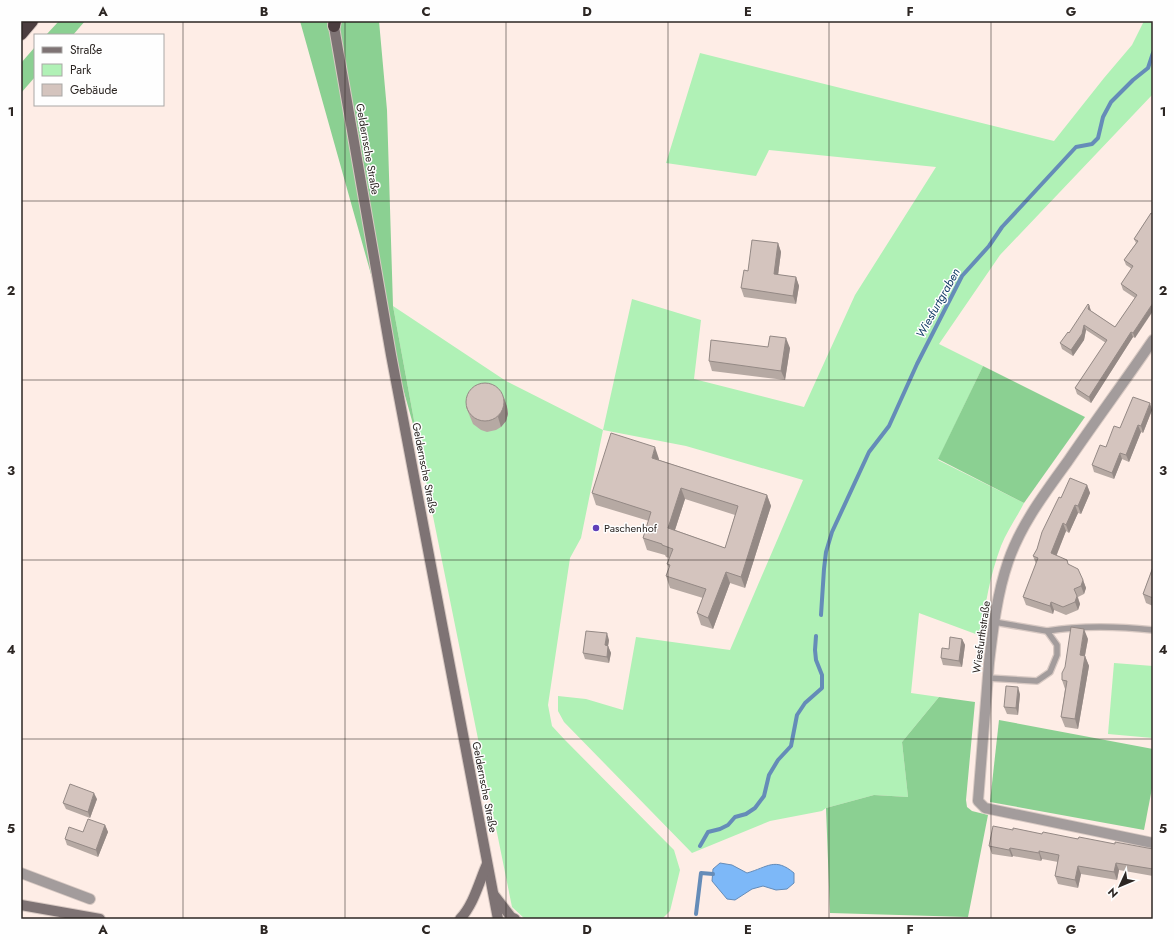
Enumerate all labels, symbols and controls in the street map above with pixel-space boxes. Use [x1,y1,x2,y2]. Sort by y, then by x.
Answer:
text: A [97,2,108,21]
text: B [260,2,269,21]
text: C [421,2,431,21]
text: D [582,2,592,21]
text: E [744,2,752,21]
text: F [906,2,914,21]
text: G [1066,2,1077,21]
legend [34,34,164,106]
text: Straße [70,41,102,59]
text: Park [70,61,92,79]
text: Gebäude [70,81,117,99]
text: 1 [8,102,14,121]
street label: Geldernsche Straße [352,102,384,196]
text: 1 [1160,102,1166,121]
water label: Wiesfurtgraben [911,265,965,341]
text: 2 [7,281,15,300]
text: 2 [1159,281,1167,300]
street label: Geldernsche Straße [408,421,442,515]
text: 3 [7,461,15,480]
text: 3 [1159,461,1167,480]
place label: Paschenhof [604,520,658,536]
marker: Paschenhof [591,523,601,533]
street label: Wiesfurthstraße [968,599,994,674]
text: 4 [6,640,16,659]
text: 4 [1158,640,1168,659]
street label: Geldernsche Straße [468,740,502,834]
text: 5 [7,819,15,838]
text: 5 [1159,819,1167,838]
north arrow [1100,866,1140,906]
text: N [1104,884,1122,902]
text: A [97,920,108,939]
text: B [260,920,269,939]
text: C [421,920,431,939]
text: D [582,920,592,939]
text: E [744,920,752,939]
text: F [906,920,914,939]
text: G [1066,920,1077,939]

